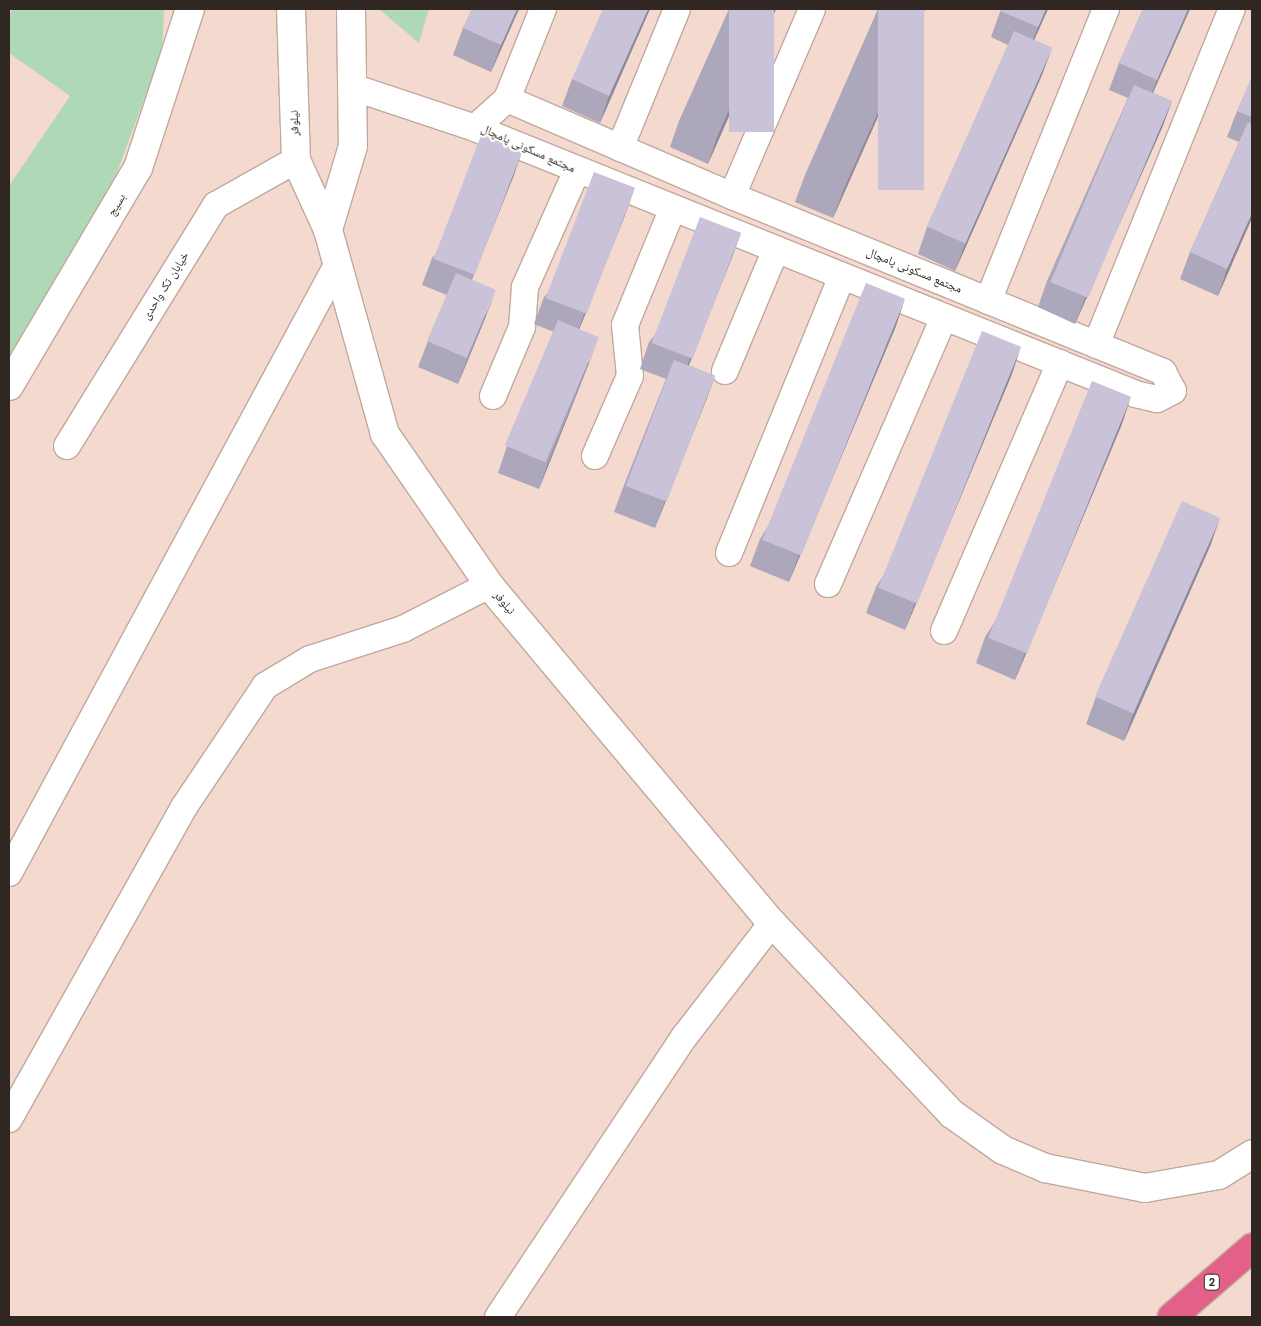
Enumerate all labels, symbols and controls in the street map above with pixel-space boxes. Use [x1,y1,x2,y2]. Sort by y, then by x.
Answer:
street label: نیلوفر [287,110,303,136]
street label: مجتمع مسکونی پامچال [479,122,577,176]
street label: بسیج [105,191,129,219]
street label: مجتمع مسکونی پامچال [864,245,964,297]
street label: خیابان تک واحدی [139,249,193,323]
street label: نیلوفر [490,588,518,618]
road number: 2 [1203,1274,1221,1290]

